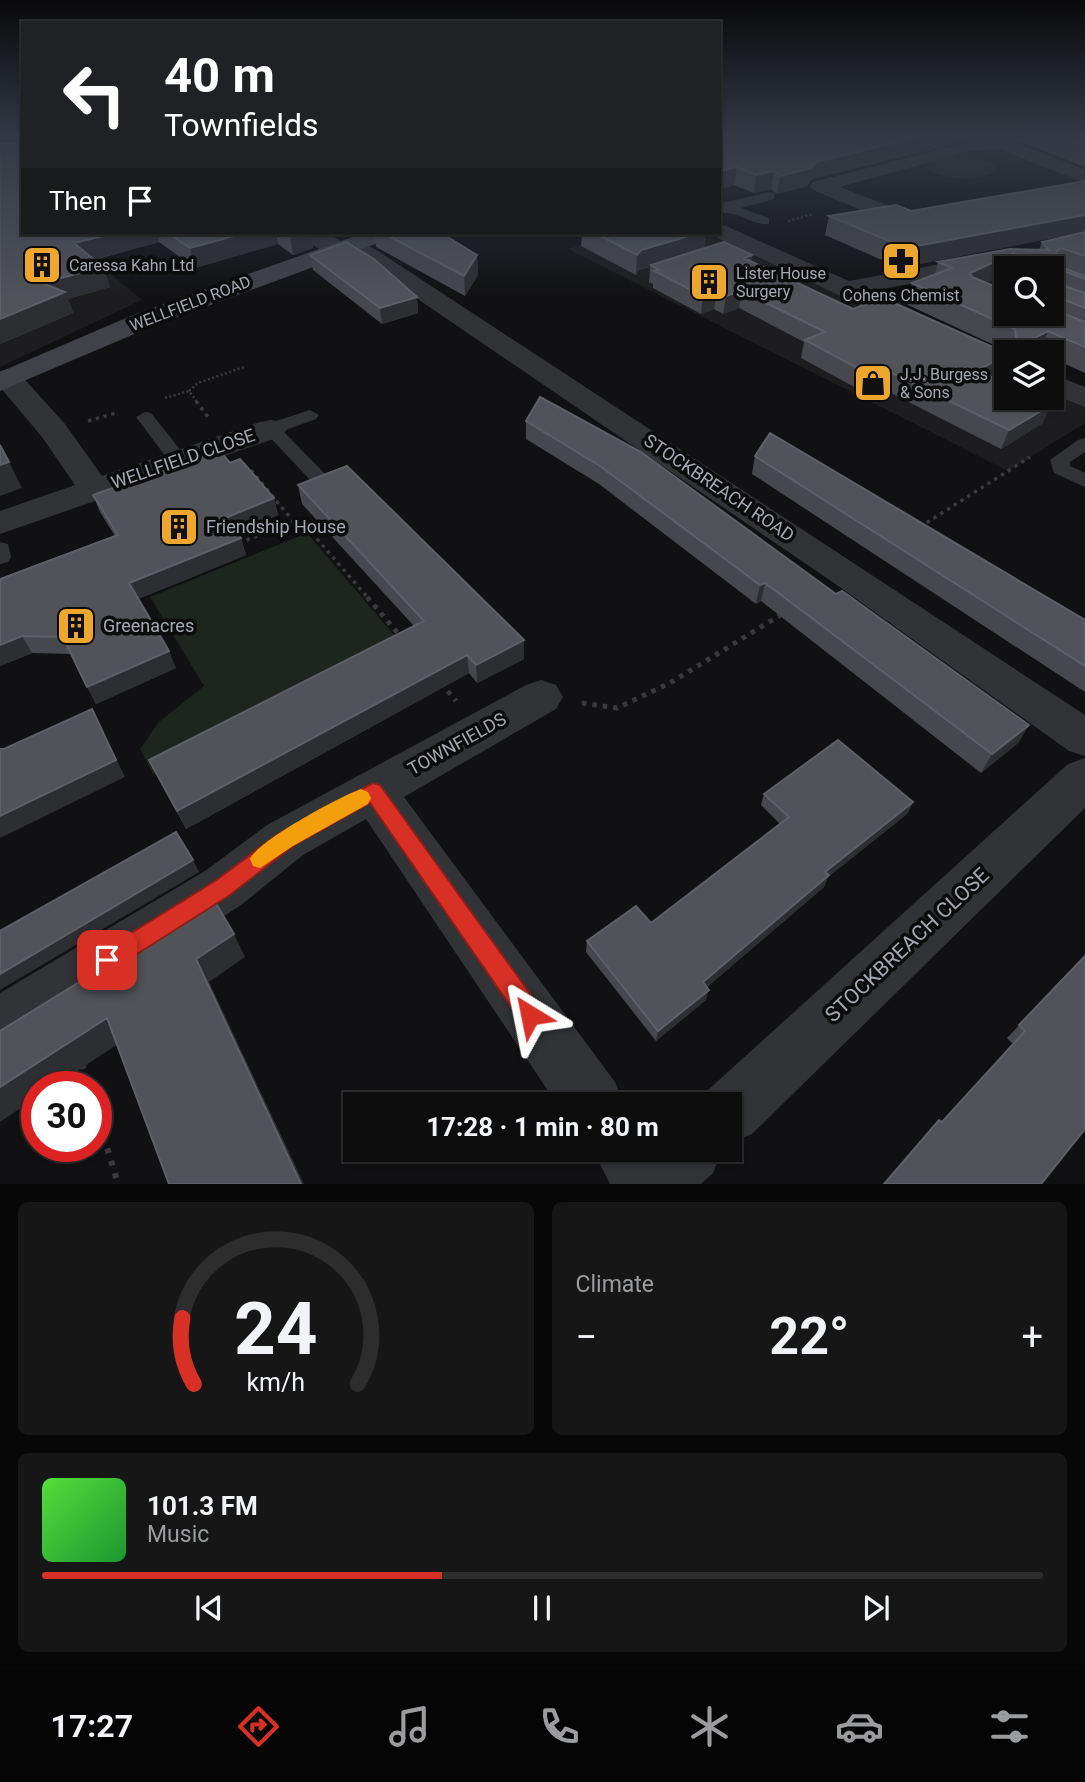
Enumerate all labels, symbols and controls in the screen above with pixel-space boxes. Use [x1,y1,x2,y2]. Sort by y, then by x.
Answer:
text: 40 m [164,47,275,104]
icon: left [49,49,140,140]
text: Townfields [164,106,319,144]
icon: arrive [121,182,159,220]
text: Then [49,186,107,216]
pharmacy icon: Cohens Chemist [880,240,922,282]
building icon: Caressa Kahn Ltd [21,244,63,286]
place label: Caressa Kahn Ltd [69,256,194,275]
map controls [994,256,1064,410]
button: search [994,256,1064,326]
building icon: Lister House Surgery [688,261,730,303]
place label: Lister House Surgery [736,264,826,301]
street label: WELLFIELD ROAD [127,272,253,335]
place label: Cohens Chemist [842,286,960,305]
button: layers [994,340,1064,410]
shop icon: J.J. Burgess & Sons [852,362,894,404]
place label: J.J. Burgess & Sons [900,365,988,402]
street label: WELLFIELD CLOSE [108,424,258,493]
street label: STOCKBREACH ROAD [640,429,798,546]
building icon: Friendship House [158,506,200,548]
place label: Friendship House [206,516,346,537]
building icon: Greenacres [55,605,97,647]
place label: Greenacres [103,615,194,636]
street label: TOWNFIELDS [404,708,510,779]
street label: STOCKBREACH CLOSE [820,863,994,1027]
pin [77,930,137,990]
icon: arrive [88,941,126,979]
position arrow [493,978,567,1052]
speed limit sign: 30 [21,1071,112,1162]
text: 17:28 · 1 min · 80 m [426,1112,659,1142]
text: Climate [576,1271,654,1298]
text: 24 [234,1287,318,1373]
text: 22° [769,1306,849,1367]
text: − [576,1315,597,1359]
text: + [1021,1315,1043,1359]
text: km/h [246,1368,305,1397]
text: 101.3 FM [147,1491,258,1521]
text: Music [147,1521,209,1548]
icon: previous [190,1589,228,1627]
icon: pause [523,1589,561,1627]
icon: next [857,1589,895,1627]
icon: directions [234,1702,283,1751]
icon: music [385,1702,434,1751]
icon: phone [535,1702,584,1751]
icon: climate [685,1702,734,1751]
icon: car [835,1702,884,1751]
icon: filters [985,1702,1034,1751]
text: 17:27 [51,1707,133,1745]

